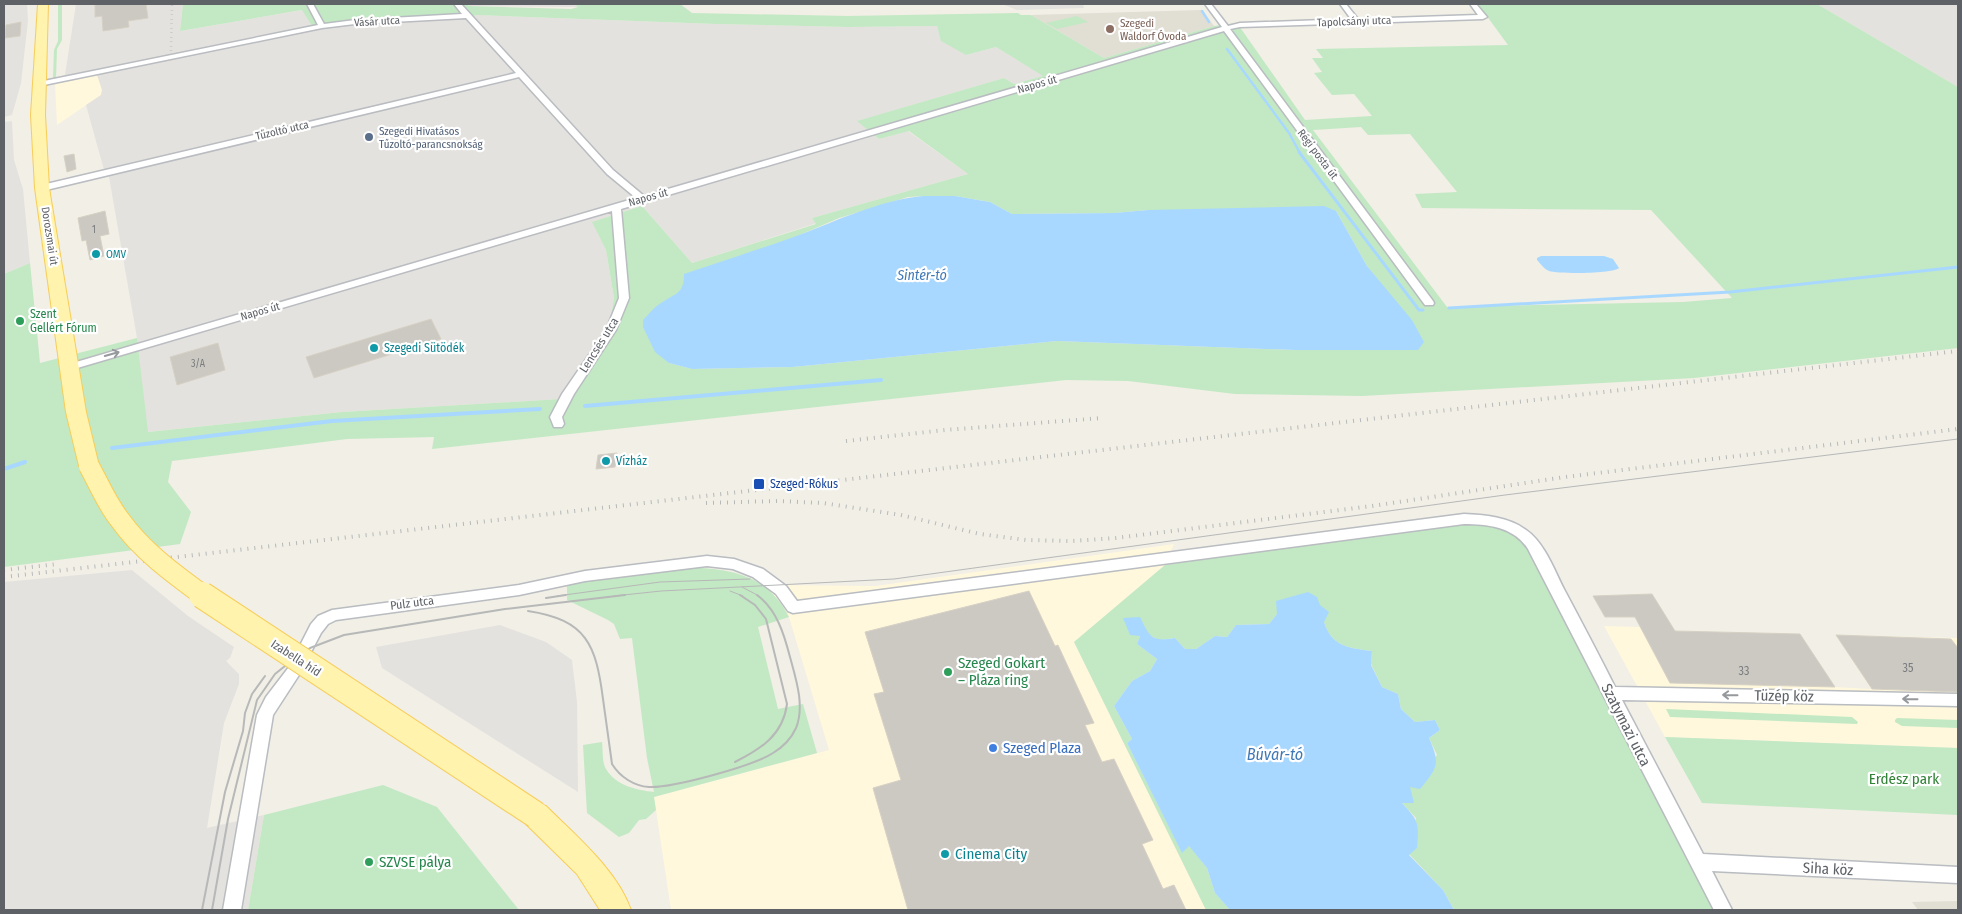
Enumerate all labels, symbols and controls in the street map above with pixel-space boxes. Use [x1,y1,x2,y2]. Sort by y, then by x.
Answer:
street label: Vásár utca [354,14,400,29]
street label: Tapolcsányi utca [1317,14,1391,29]
place label: Szegedi Waldorf Óvoda [1120,17,1186,43]
marker: Szegedi Waldorf Óvoda [1104,23,1116,35]
street label: Napos út [1016,73,1059,96]
street label: Tűzoltó utca [254,118,310,143]
place label: Szegedi Hivatásos Tűzoltó-parancsnokság [379,125,483,151]
street label: Régi posta út [1295,127,1341,182]
marker: Szegedi Hivatásos Tűzoltó-parancsnokság [363,131,375,143]
street label: Napos út [627,186,670,209]
street label: Dorozsmai út [38,206,61,267]
house number: 1 [92,224,96,236]
marker: OMV [90,248,102,260]
place label: OMV [106,248,127,261]
water label: Sintér-tó [896,267,947,284]
street label: Napos út [239,300,282,323]
place label: Szent Gellért Fórum [30,307,97,335]
marker: Szent Gellért Fórum [14,315,26,327]
street label: Lencsés utca [577,315,622,375]
place label: Szegedi Sütödék [384,341,465,355]
marker: Szegedi Sütödék [368,342,380,354]
one-way arrow [104,349,120,359]
house number: 3/A [191,358,206,370]
place label: Vízház [616,454,647,468]
marker: Vízház [600,455,612,467]
marker: Szeged-Rókus [752,477,766,491]
place label: Szeged-Rókus [770,477,838,491]
street label: Pulz utca [389,593,435,613]
street label: Izabella híd [268,637,324,679]
place label: Szeged Gokart – Pláza ring [958,654,1045,689]
house number: 35 [1903,661,1914,675]
house number: 33 [1739,664,1749,678]
marker: Szeged Gokart – Pláza ring [942,666,954,678]
street label: Szatymazi utca [1598,681,1654,769]
street label: Tüzép köz [1754,686,1814,706]
one-way arrow [1722,690,1738,700]
one-way arrow [1902,695,1918,704]
place label: Szeged Plaza [1003,739,1081,757]
marker: Szeged Plaza [987,742,999,754]
water label: Búvár-tó [1247,745,1303,764]
park label: Erdész park [1869,770,1939,788]
place label: Cinema City [955,845,1027,863]
marker: Cinema City [939,848,951,860]
place label: SZVSE pálya [379,853,451,871]
marker: SZVSE pálya [363,856,375,868]
street label: Siha köz [1802,859,1854,879]

